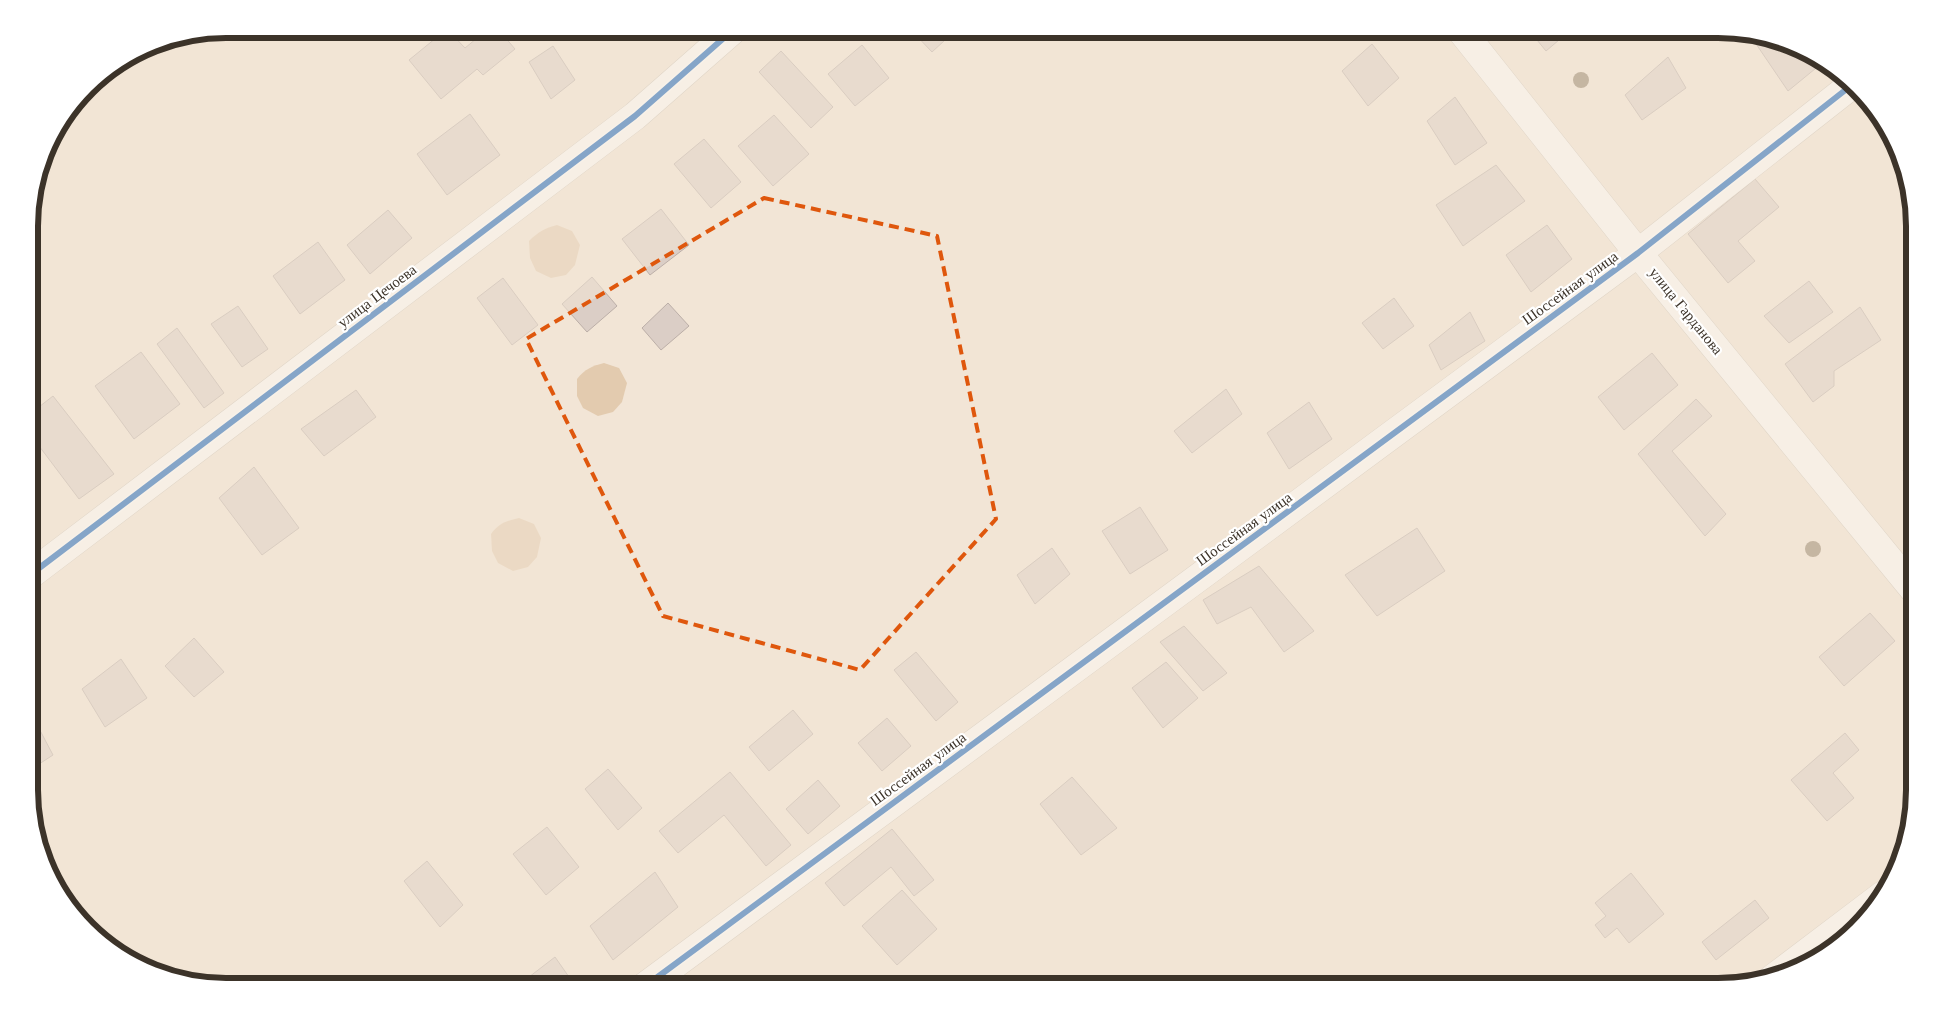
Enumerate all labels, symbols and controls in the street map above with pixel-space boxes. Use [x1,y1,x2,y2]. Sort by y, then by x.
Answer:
street label: Шоссейная улица [1518,246,1622,329]
street label: улица Цечоева [333,260,420,331]
street label: улица Гарданова [1645,263,1728,358]
street label: Шоссейная улица [1192,487,1296,570]
street label: Шоссейная улица [866,727,970,810]

